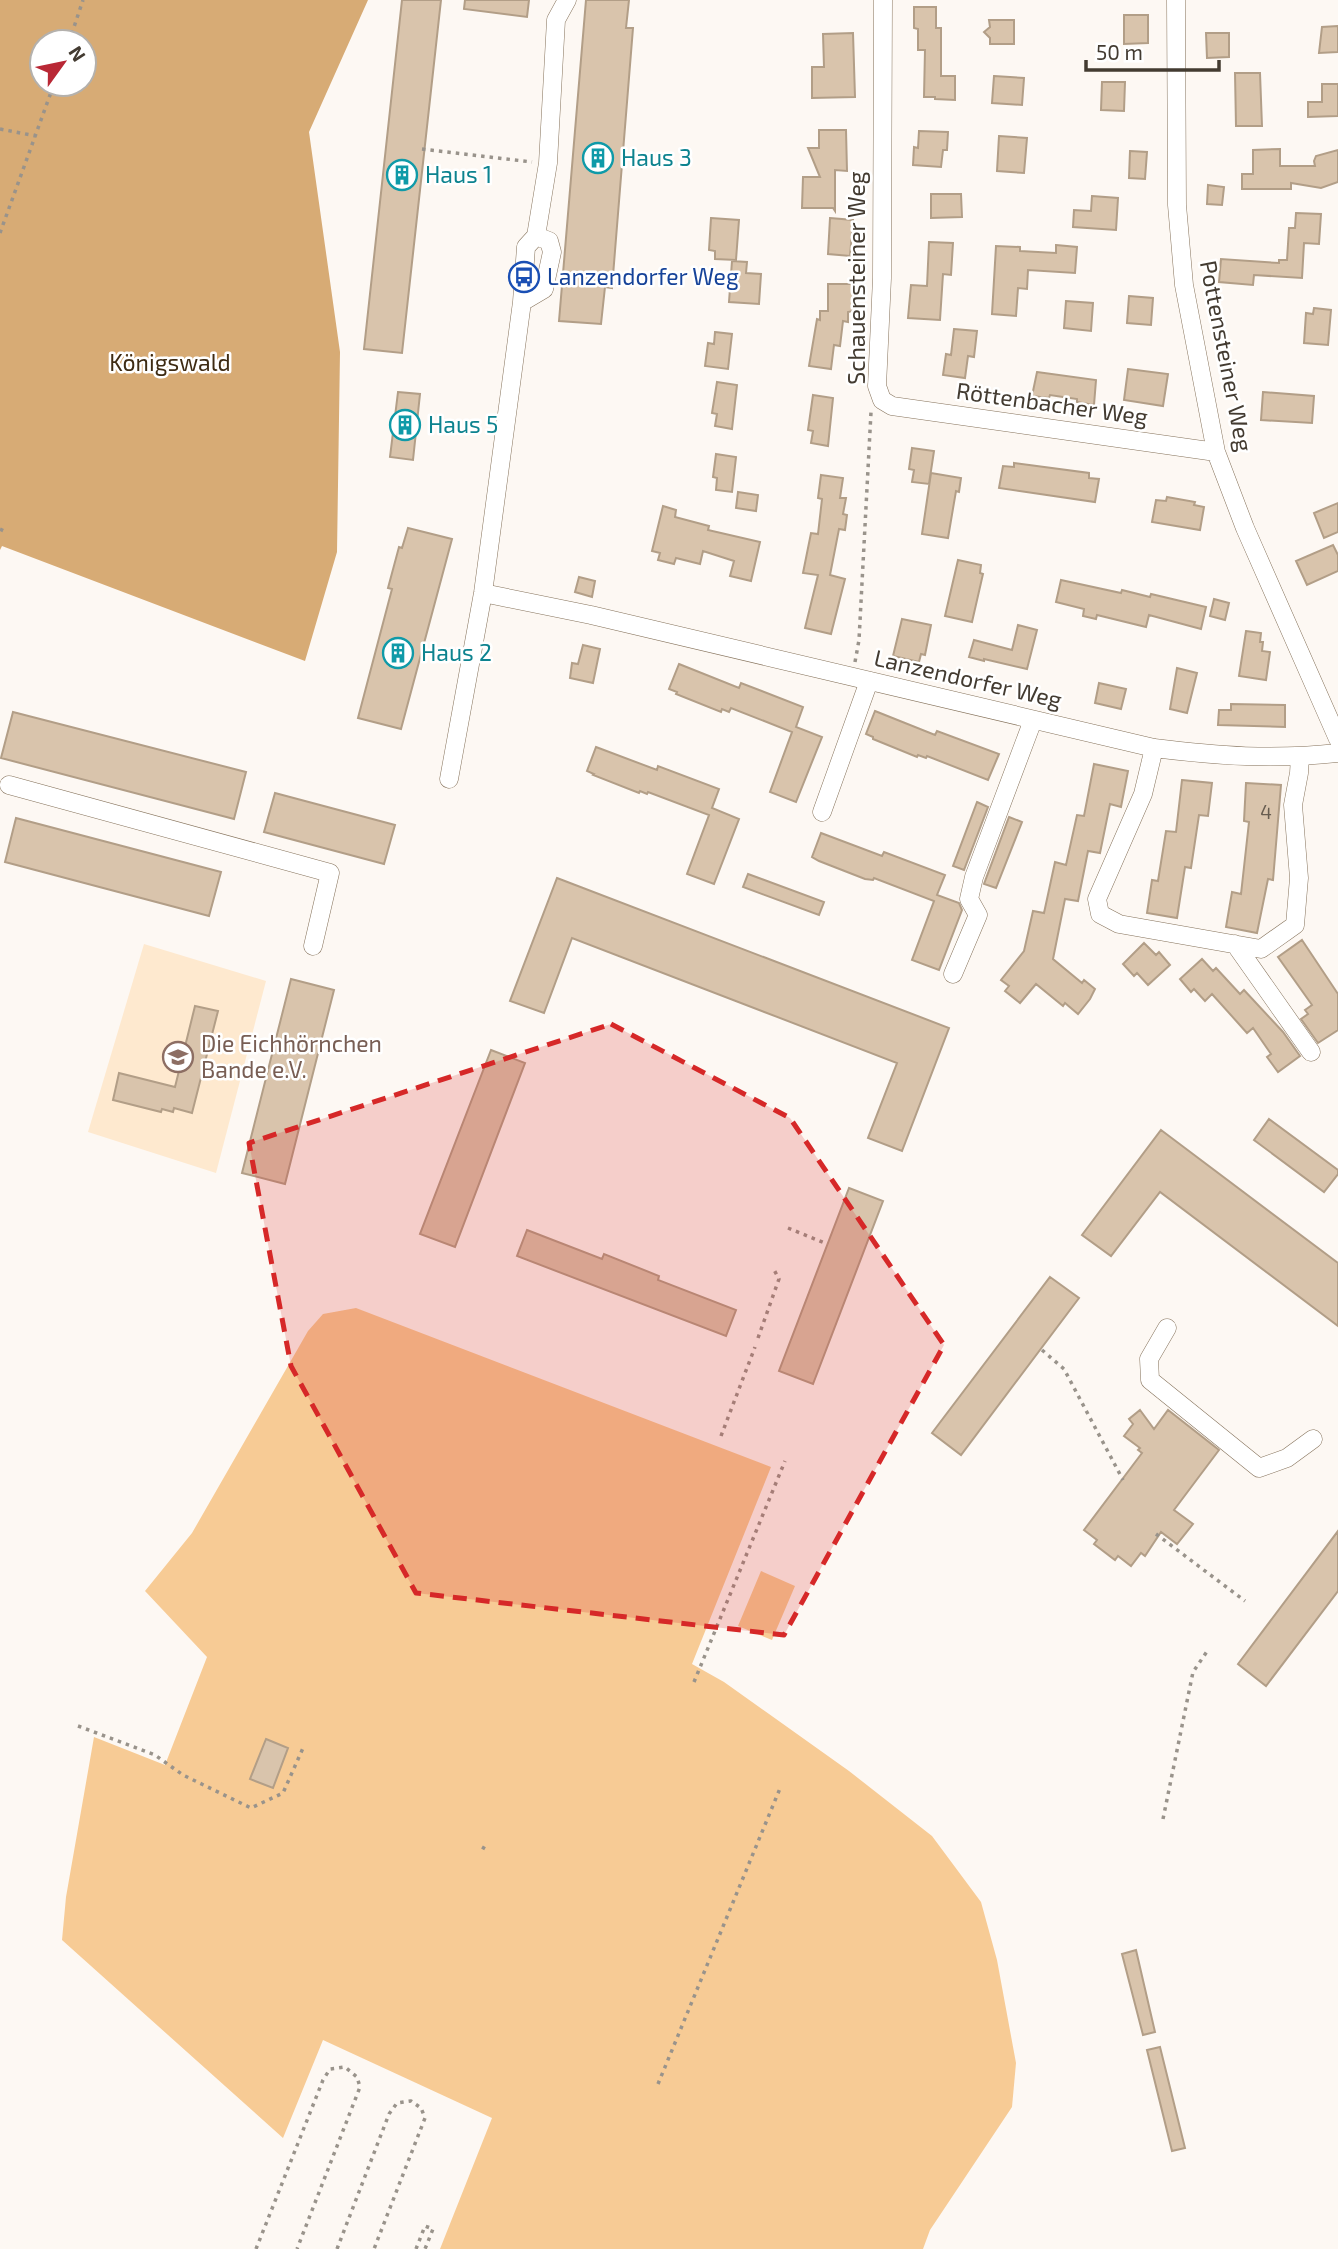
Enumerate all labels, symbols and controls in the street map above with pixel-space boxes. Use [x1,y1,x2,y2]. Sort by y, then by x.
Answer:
north arrow [28,28,98,98]
scale bar [1086,28,1219,72]
text: 50 m [1096,39,1143,64]
text: N [64,41,91,65]
building icon: Haus 3 [581,141,615,175]
place label: Haus 3 [621,143,692,171]
building icon: Haus 1 [385,158,419,192]
place label: Haus 1 [425,160,492,188]
street label: Schauensteiner Weg [842,171,870,385]
street label: Pottensteiner Weg [1195,258,1259,454]
bus stop icon: Lanzendorfer Weg [507,260,541,294]
place label: Lanzendorfer Weg [547,262,739,290]
park label: Königswald [109,348,231,376]
street label: Röttenbacher Weg [955,376,1150,430]
building icon: Haus 5 [388,408,422,442]
place label: Haus 5 [428,410,498,438]
building icon: Haus 2 [381,636,415,670]
place label: Haus 2 [421,638,492,666]
street label: Lanzendorfer Weg [872,643,1065,713]
house number: 4 [1260,800,1272,823]
place label: Die Eichhörnchen Bande e.V. [201,1029,382,1083]
school or university icon: Die Eichhörnchen Bande e.V. [161,1040,195,1074]

